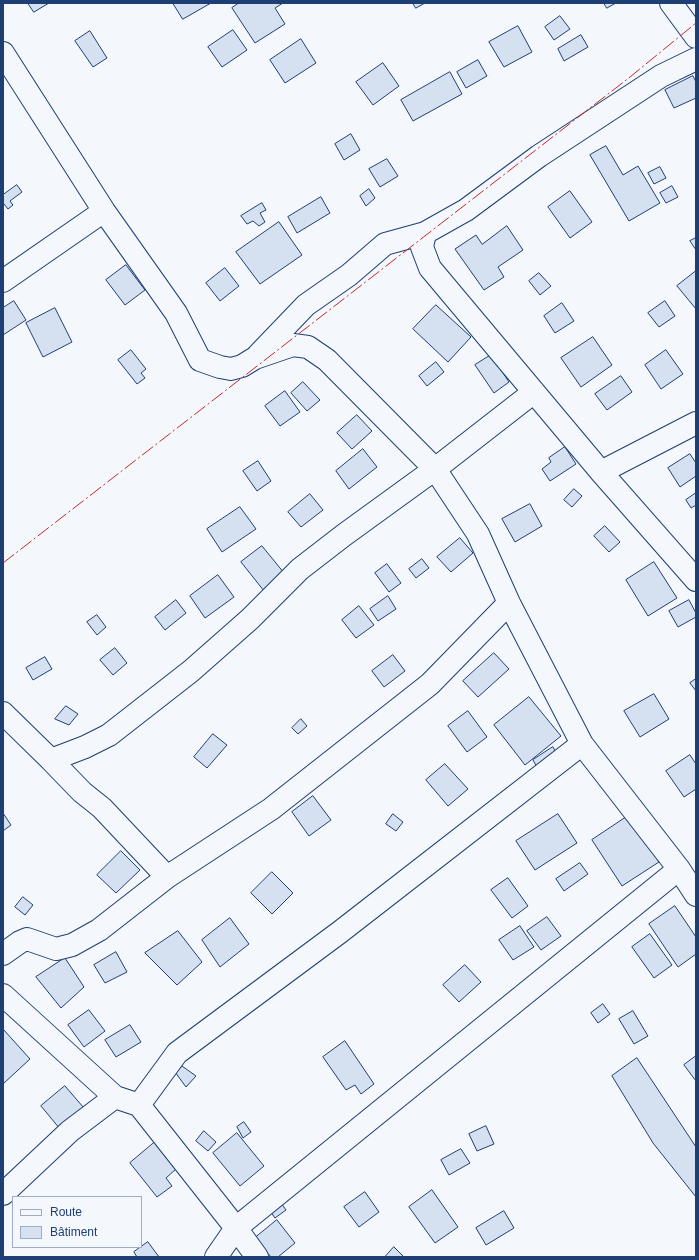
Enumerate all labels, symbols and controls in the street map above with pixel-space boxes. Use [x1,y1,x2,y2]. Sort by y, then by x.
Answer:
legend [12,1196,142,1248]
text: Route [50,1205,82,1219]
text: Bâtiment [50,1225,97,1239]

